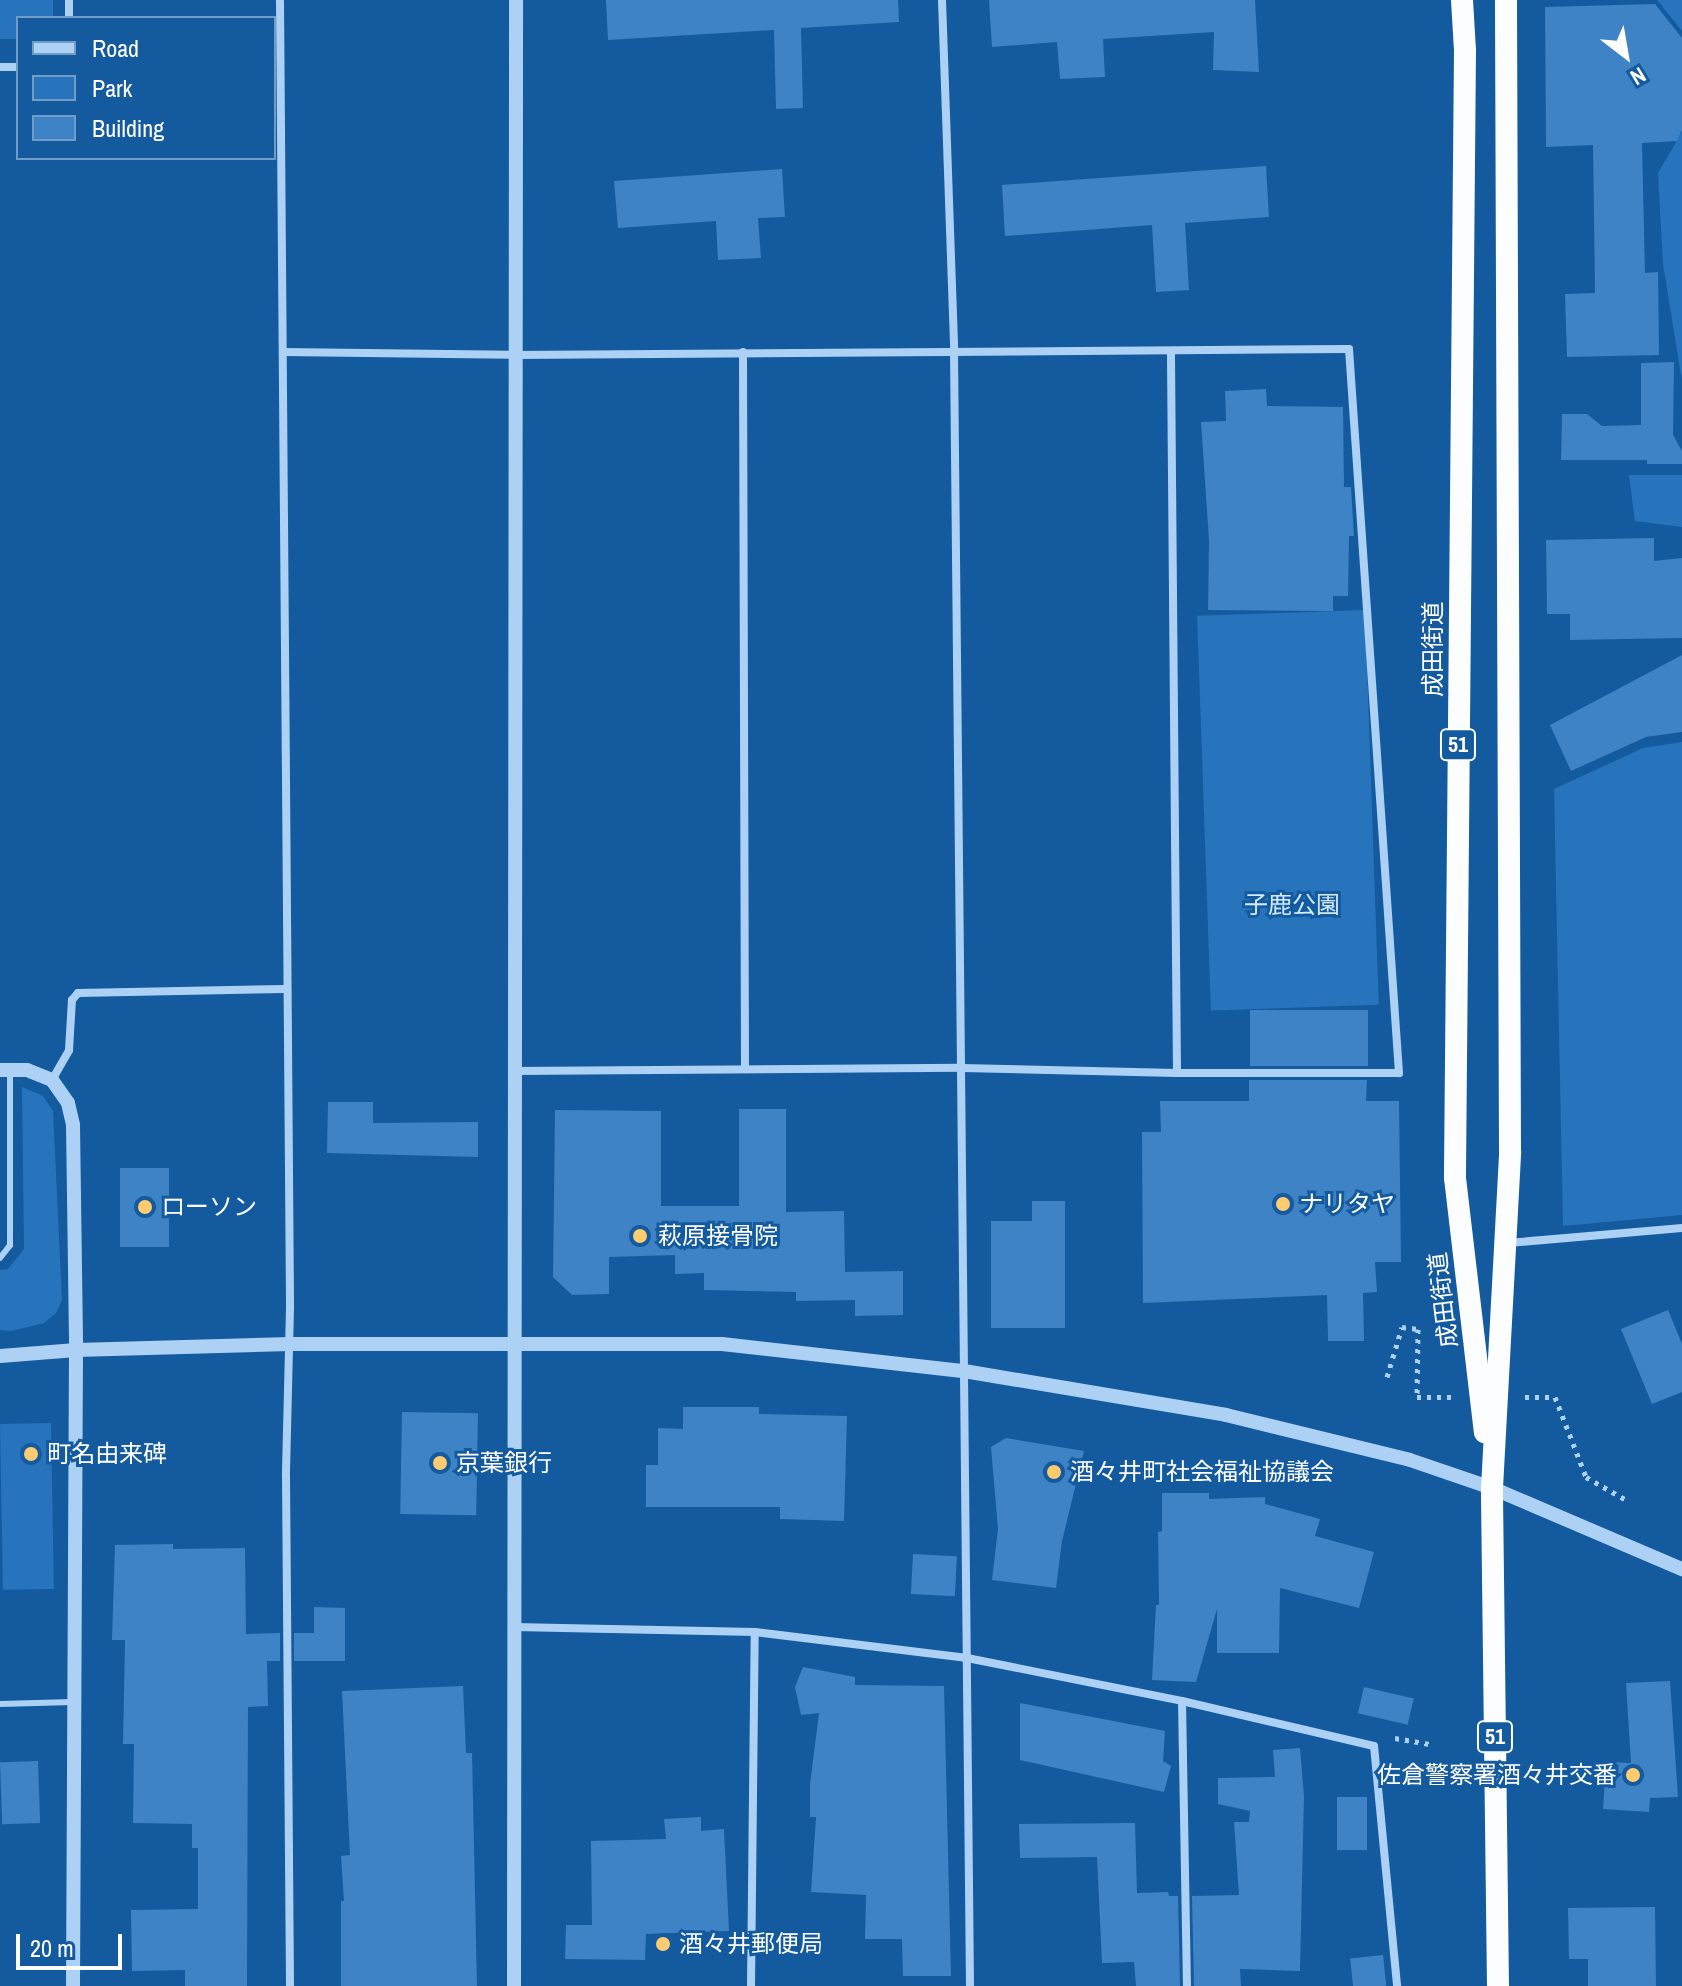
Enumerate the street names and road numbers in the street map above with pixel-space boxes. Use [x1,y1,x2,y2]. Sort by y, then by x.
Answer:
street label: 成田街道 [1419,601,1447,697]
road number: 51 [1438,727,1478,763]
street label: 成田街道 [1423,1251,1463,1349]
road number: 51 [1475,1719,1515,1755]

